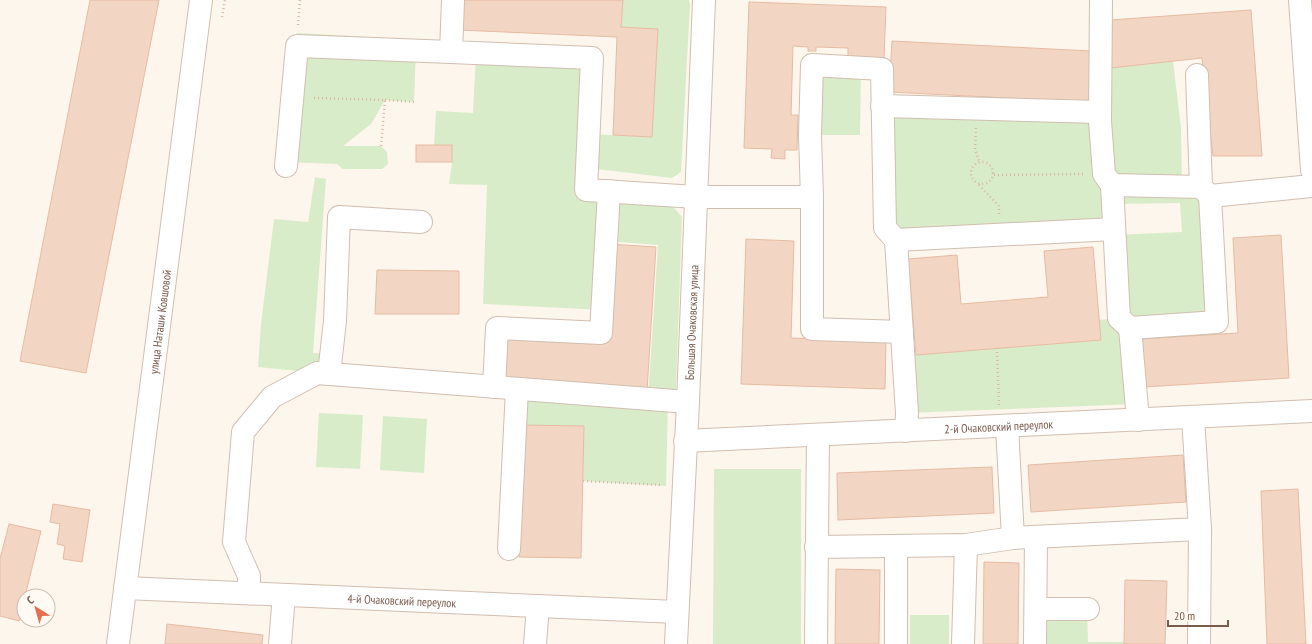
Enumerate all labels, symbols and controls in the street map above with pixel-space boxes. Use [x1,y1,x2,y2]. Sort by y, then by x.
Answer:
street label: Большая Очаковская улица [681,264,701,380]
street label: улица Наташи Ковшовой [145,269,174,375]
street label: 2-й Очаковский переулок [944,416,1054,436]
north arrow [16,588,56,628]
street label: 4-й Очаковский переулок [347,590,457,610]
text: С [24,593,36,607]
scale bar [1168,602,1228,628]
text: 20 m [1174,608,1195,623]

